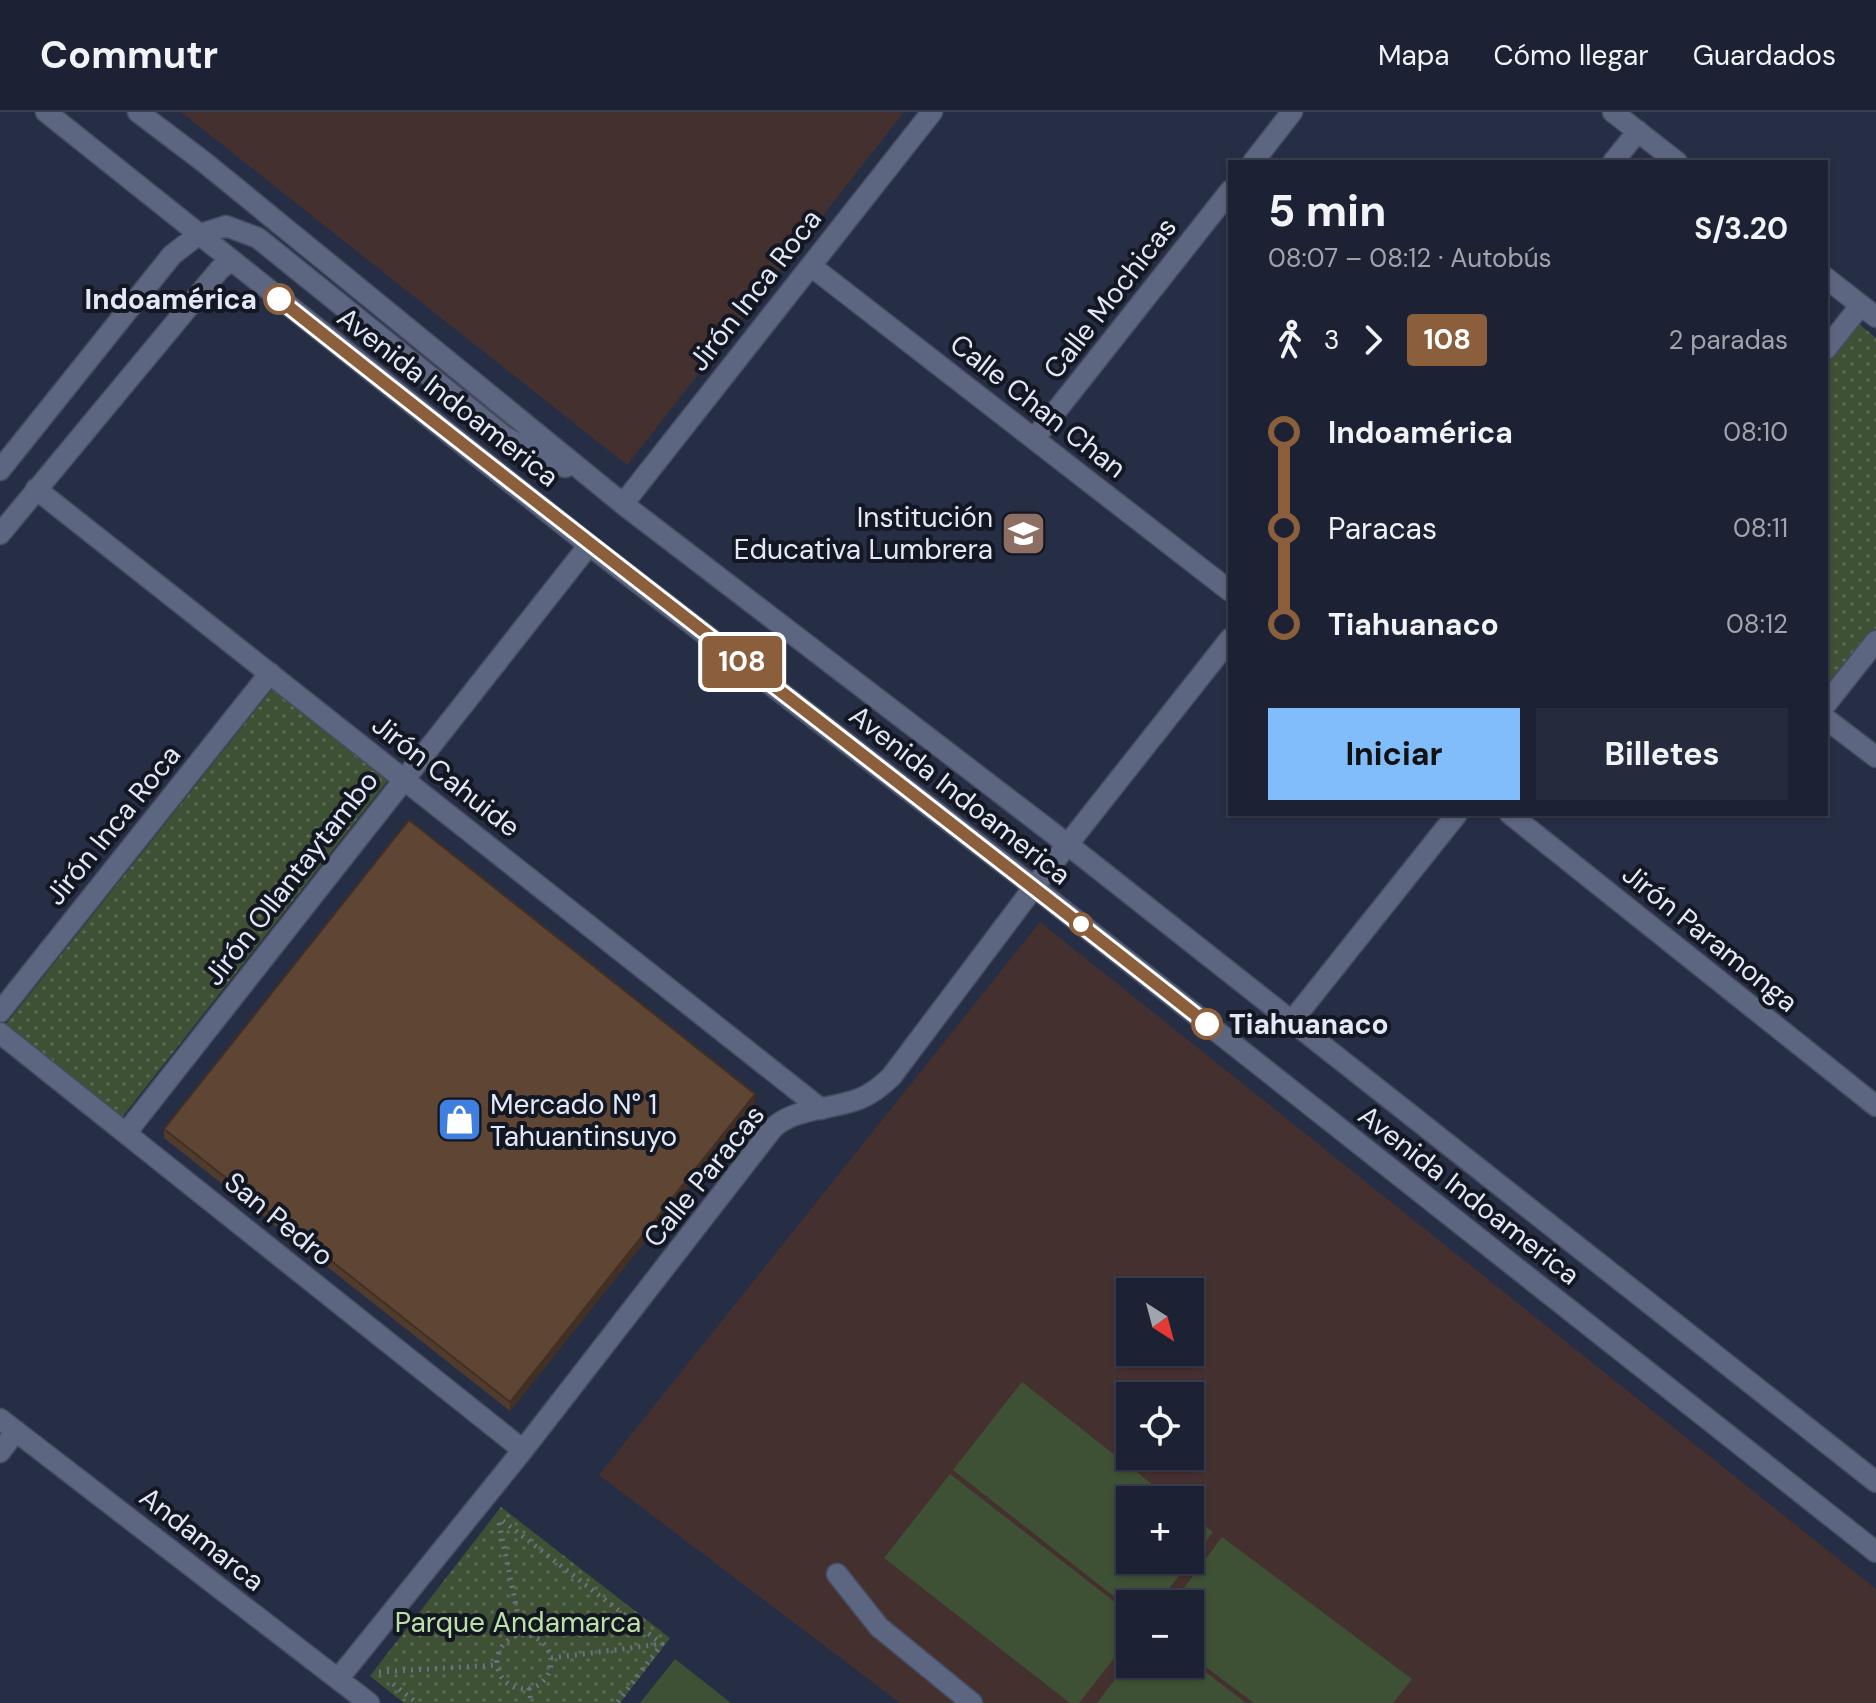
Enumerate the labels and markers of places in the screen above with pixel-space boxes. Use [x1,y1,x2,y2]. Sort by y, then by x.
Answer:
place label: Indoamérica [85,281,257,318]
marker: Indoamérica [264,284,294,314]
place label: Institución Educativa Lumbrera [734,499,993,568]
school or university icon: Institución Educativa Lumbrera [1000,509,1048,557]
unlabelled marker [1070,913,1092,935]
place label: Tiahuanaco [1229,1006,1389,1043]
marker: Tiahuanaco [1192,1009,1222,1039]
place label: Mercado N° 1 Tahuantinsuyo [490,1086,677,1155]
shop icon: Mercado N° 1 Tahuantinsuyo [435,1096,483,1144]

